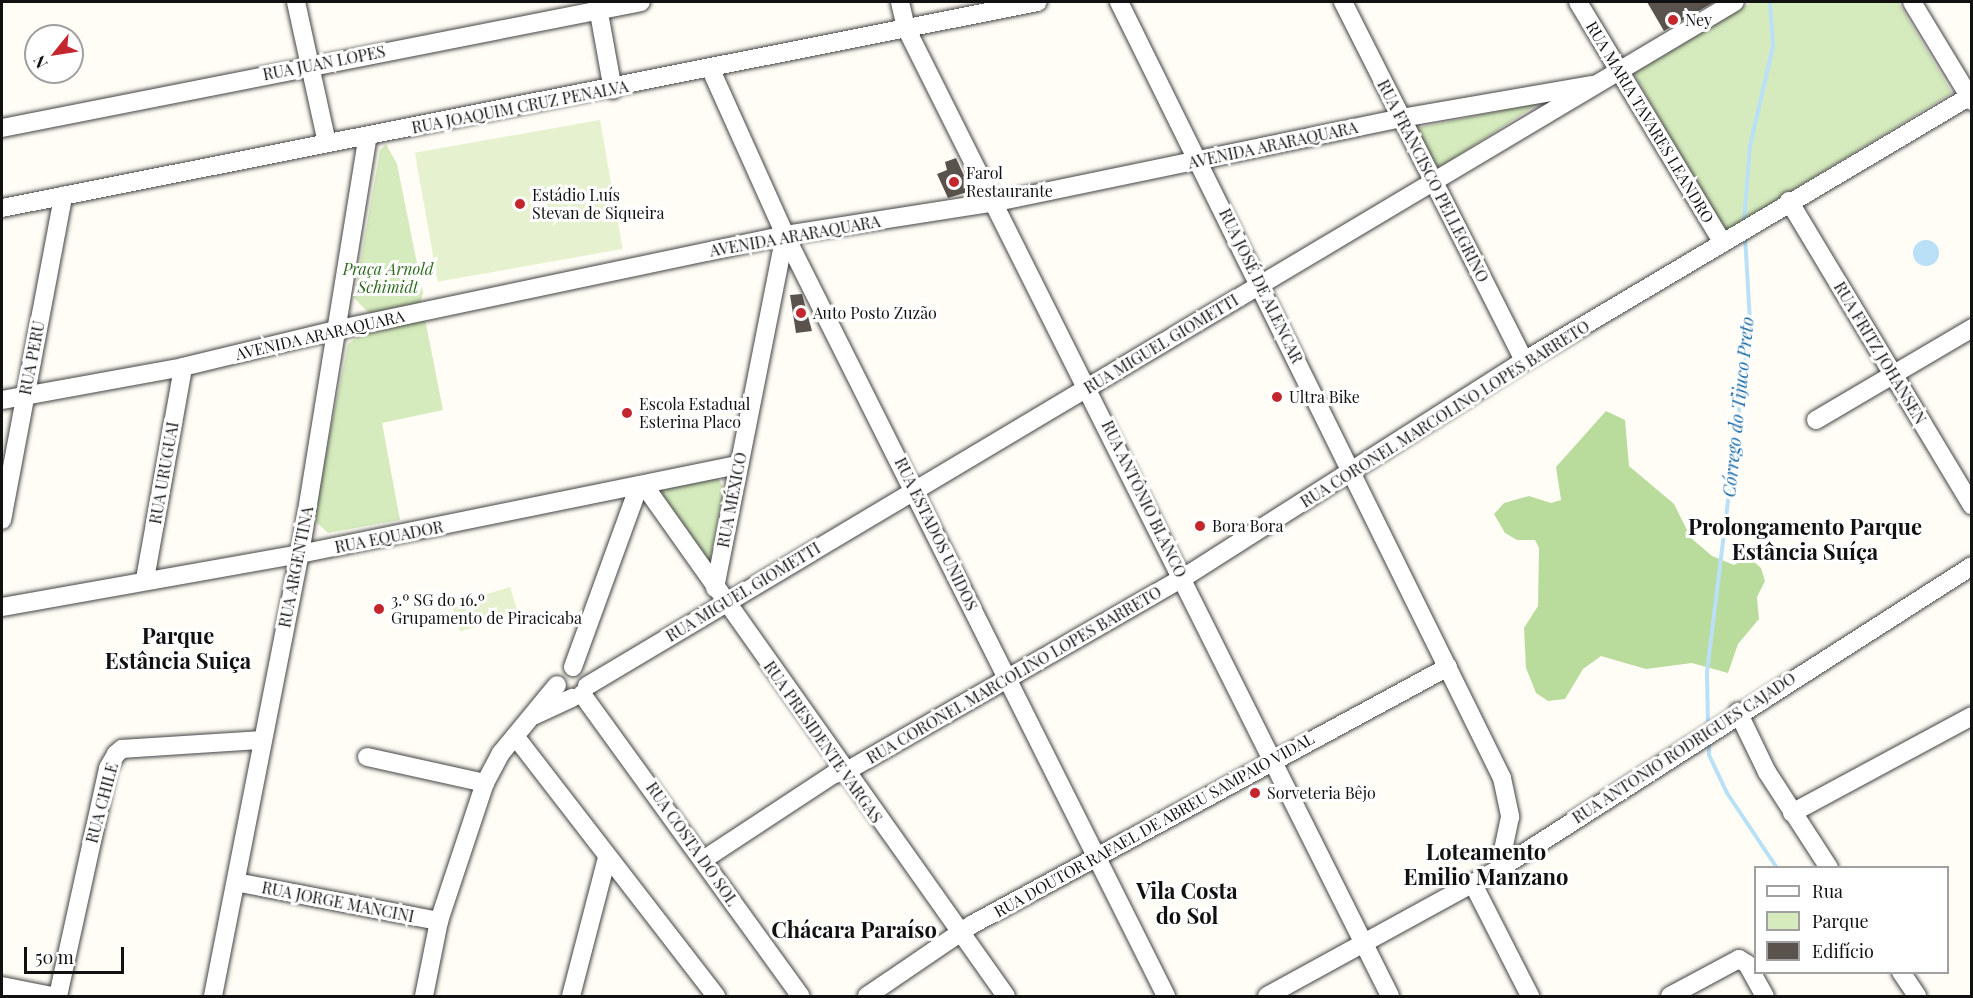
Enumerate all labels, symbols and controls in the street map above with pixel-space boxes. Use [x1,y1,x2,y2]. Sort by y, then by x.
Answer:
place label: Ney [1685,10,1712,30]
marker: Ney [1666,13,1680,27]
street label: RUA MARIA TAVARES LEANDRO [1582,18,1718,226]
north arrow [24,24,84,84]
street label: RUA JUAN LOPES [261,42,387,84]
text: N [28,52,52,73]
street label: RUA FRANCISCO PELLEGRINO [1373,76,1493,286]
street label: RUA JOAQUIM CRUZ PENALVA [410,77,630,137]
street label: AVENIDA ARARAQUARA [1186,118,1360,172]
place label: Farol Restaurante [966,163,1053,201]
marker: Farol Restaurante [947,175,961,189]
place label: Estádio Luís Stevan de Siqueira [532,185,664,223]
marker: Estádio Luís Stevan de Siqueira [513,197,527,211]
street label: RUA JOSÉ DE ALENCAR [1215,205,1307,367]
street label: AVENIDA ARARAQUARA [708,211,882,261]
park label: Praça Arnold Schimidt [343,259,433,297]
street label: RUA FRITZ JOHANSEN [1830,278,1930,428]
street label: RUA MIGUEL GIOMETTI [1080,290,1242,398]
place label: Auto Posto Zuzão [813,303,937,323]
street label: AVENIDA ARARAQUARA [233,306,407,364]
marker: Auto Posto Zuzão [794,306,808,320]
street label: RUA CORONEL MARCOLINO LOPES BARRETO [1297,316,1593,512]
water label: Córrego do Tijuco Preto [1718,316,1758,498]
street label: RUA PERU [15,319,49,397]
place label: Ultra Bike [1289,387,1360,407]
marker: Ultra Bike [1270,390,1284,404]
place label: Escola Estadual Esterina Placo [639,394,750,432]
marker: Escola Estadual Esterina Placo [620,406,634,420]
street label: RUA ANTÔNIO BLANCO [1097,417,1191,581]
street label: RUA URUGUAI [146,420,182,526]
street label: RUA MÉXICO [713,451,751,549]
street label: RUA ESTADOS UNIDOS [891,454,981,614]
street label: RUA ARGENTINA [275,504,317,630]
district label: Prolongamento Parque Estância Suíça [1688,513,1922,564]
place label: Bora Bora [1212,516,1284,536]
street label: RUA EQUADOR [333,517,445,557]
marker: Bora Bora [1193,519,1207,533]
street label: RUA MIGUEL GIOMETTI [662,538,824,646]
street label: RUA CORONEL MARCOLINO LOPES BARRETO [863,582,1165,768]
place label: 3.º SG do 16.º Grupamento de Piracicaba [391,590,582,628]
marker: 3.º SG do 16.º Grupamento de Piracicaba [372,602,386,616]
district label: Parque Estância Suiça [105,622,251,674]
street label: RUA PRESIDENTE VARGAS [760,657,886,827]
street label: RUA ANTONIO RODRIGUES CAJADO [1568,668,1800,828]
street label: RUA DOUTOR RAFAEL DE ABREU SAMPAIO VIDAL [990,728,1318,922]
street label: RUA CHILE [82,761,122,845]
street label: RUA COSTA DO SOL [642,778,742,910]
place label: Sorveteria Bêjo [1267,783,1376,803]
marker: Sorveteria Bêjo [1248,786,1262,800]
district label: Loteamento Emilio Manzano [1403,838,1569,890]
legend [1754,866,1949,974]
district label: Vila Costa do Sol [1136,877,1238,928]
street label: RUA JORGE MANCINI [260,878,416,926]
text: Rua [1812,879,1843,903]
text: Parque [1812,909,1869,933]
district label: Chácara Paraíso [771,917,937,943]
scale bar [27,935,128,973]
text: Edifício [1812,939,1874,963]
text: 50 m [35,945,74,969]

